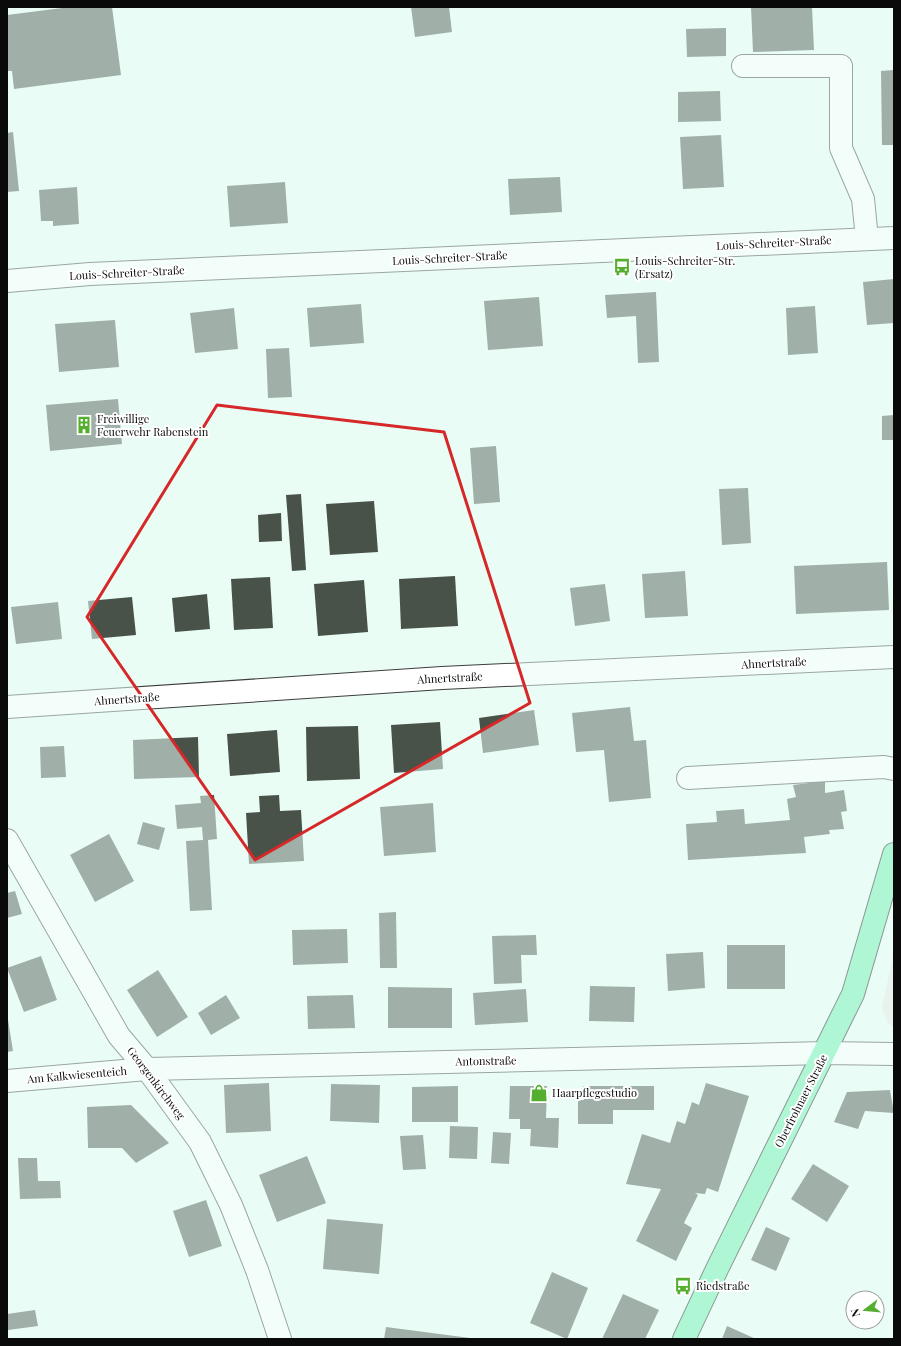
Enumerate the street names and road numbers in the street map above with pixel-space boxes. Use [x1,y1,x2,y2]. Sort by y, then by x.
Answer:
street label: Louis-Schreiter-Straße [716,232,832,253]
street label: Louis-Schreiter-Straße [392,247,508,268]
street label: Louis-Schreiter-Straße [69,262,185,283]
street label: Ahnertstraße [740,653,807,672]
street label: Ahnertstraße [416,668,483,687]
street label: Ahnertstraße [93,689,161,708]
street label: Georgenkirchweg [124,1043,189,1122]
street label: Oberfrohnaer Straße [771,1051,831,1150]
street label: Antonstraße [454,1052,517,1069]
street label: Am Kalkwiesenteich [25,1063,128,1086]

